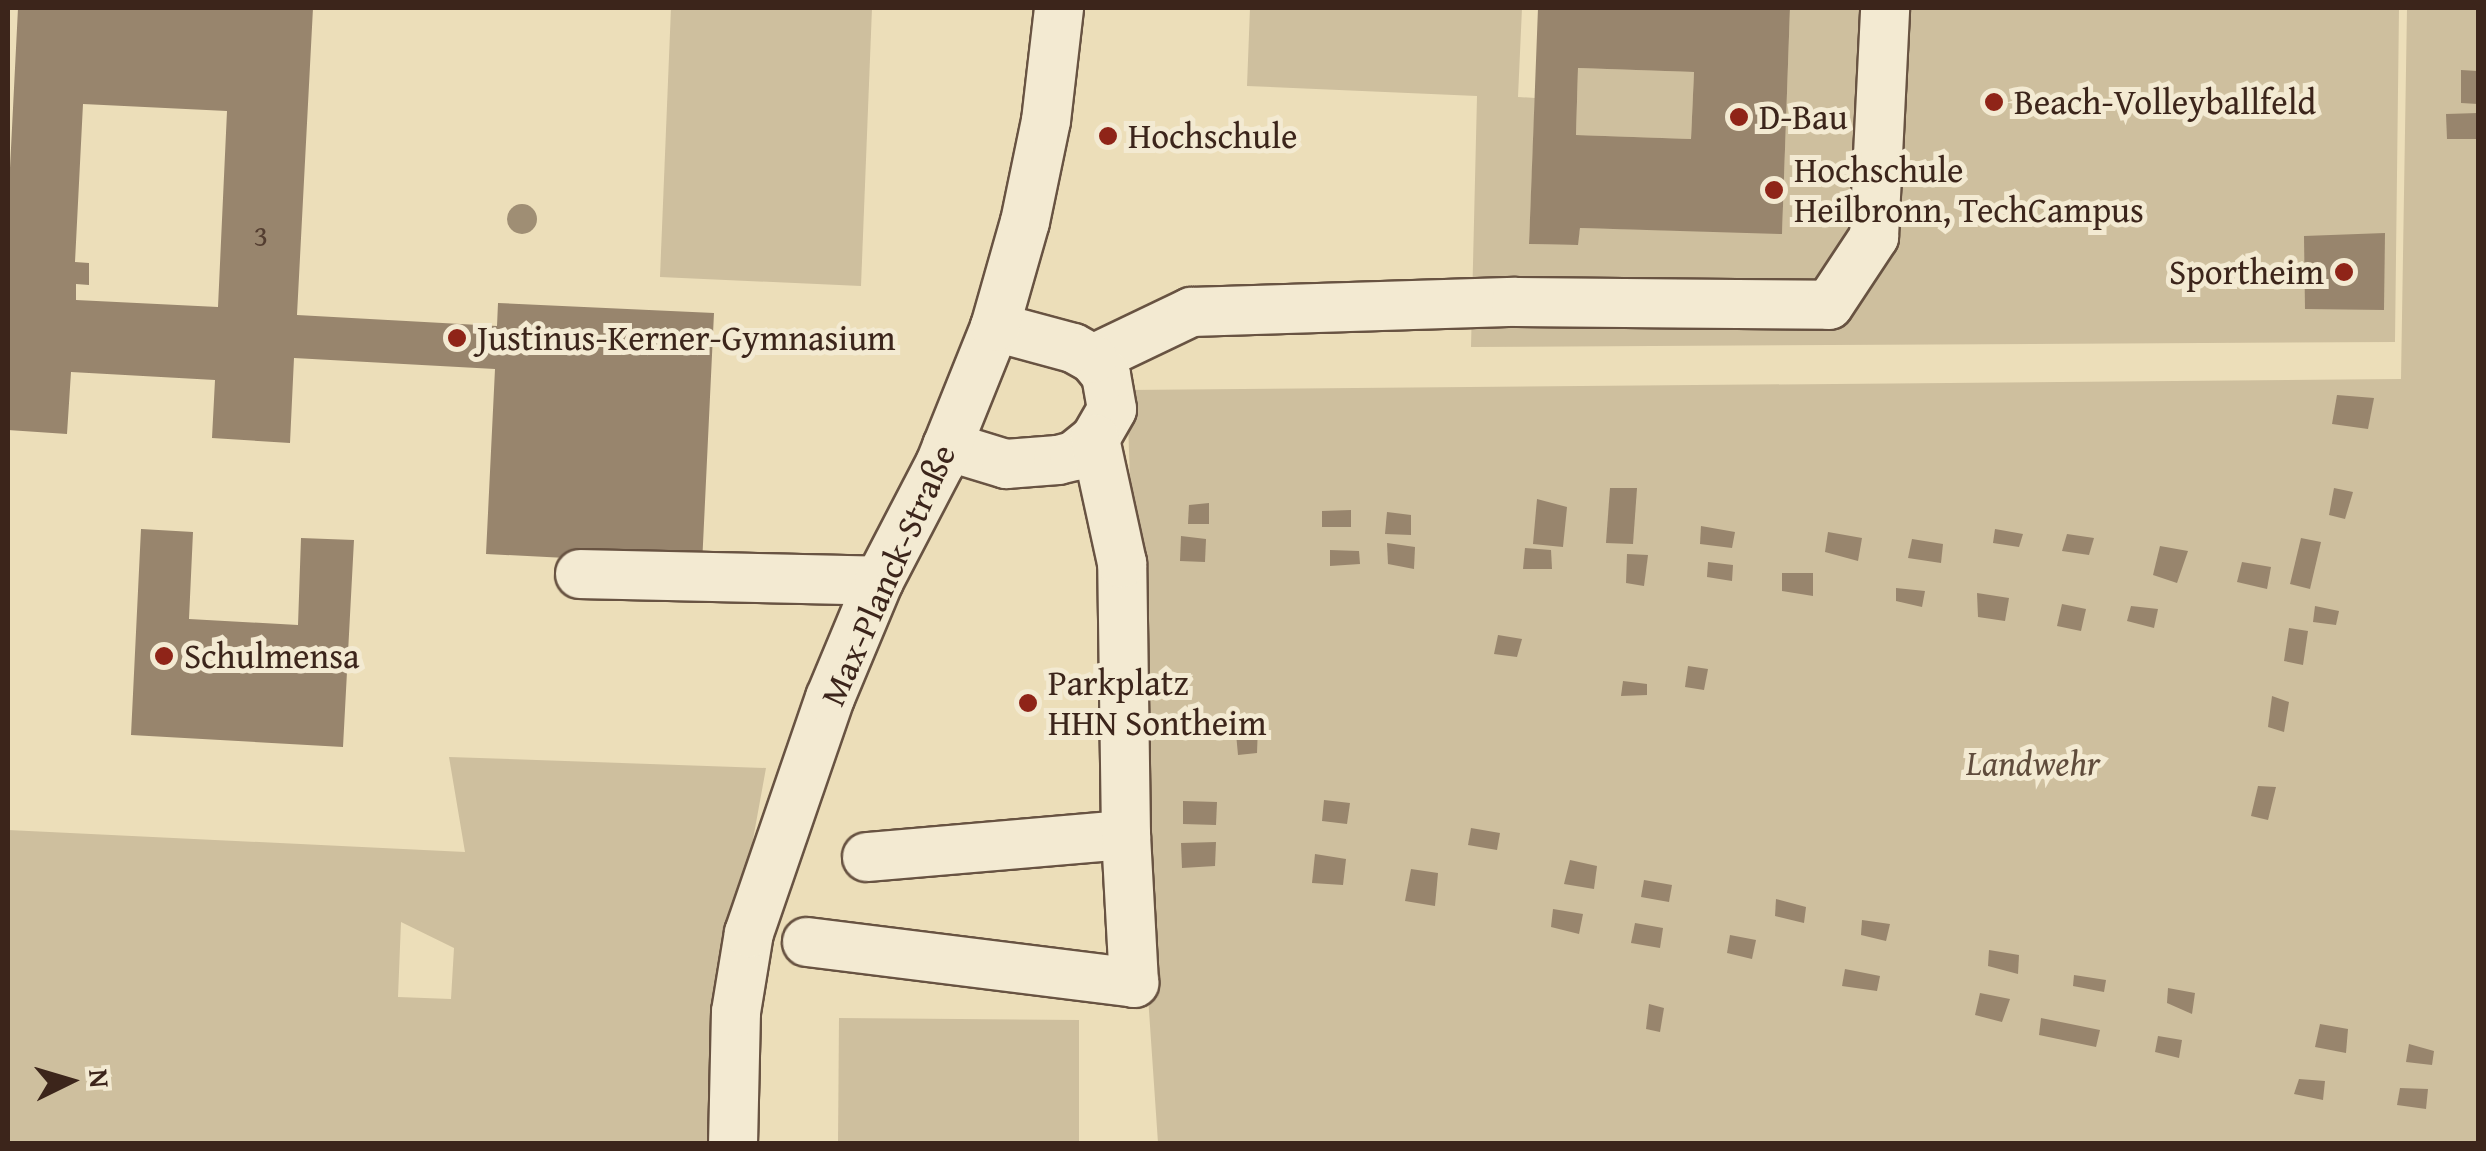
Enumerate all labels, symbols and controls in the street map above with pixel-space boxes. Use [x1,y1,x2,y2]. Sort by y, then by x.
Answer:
place label: Beach-Volleyballfeld [2014,81,2316,123]
marker: Beach-Volleyballfeld [1983,91,2005,113]
place label: D-Bau [1759,96,1848,138]
marker: D-Bau [1728,106,1750,128]
place label: Hochschule [1128,115,1297,157]
marker: Hochschule [1097,125,1119,147]
place label: Hochschule Heilbronn, TechCampus [1794,149,2144,231]
marker: Hochschule Heilbronn, TechCampus [1763,179,1785,201]
house number: 3 [254,217,268,253]
place label: Sportheim [2169,251,2324,293]
marker: Sportheim [2333,261,2355,283]
place label: Justinus-Kerner-Gymnasium [477,317,896,359]
marker: Justinus-Kerner-Gymnasium [446,327,468,349]
street label: Max-Planck-Straße [812,438,964,712]
place label: Schulmensa [184,635,360,677]
marker: Schulmensa [153,645,175,667]
place label: Parkplatz HHN Sontheim [1048,662,1266,744]
marker: Parkplatz HHN Sontheim [1017,692,1039,714]
park label: Landwehr [1966,742,2100,784]
north arrow [20,1031,120,1131]
text: N [79,1067,122,1089]

